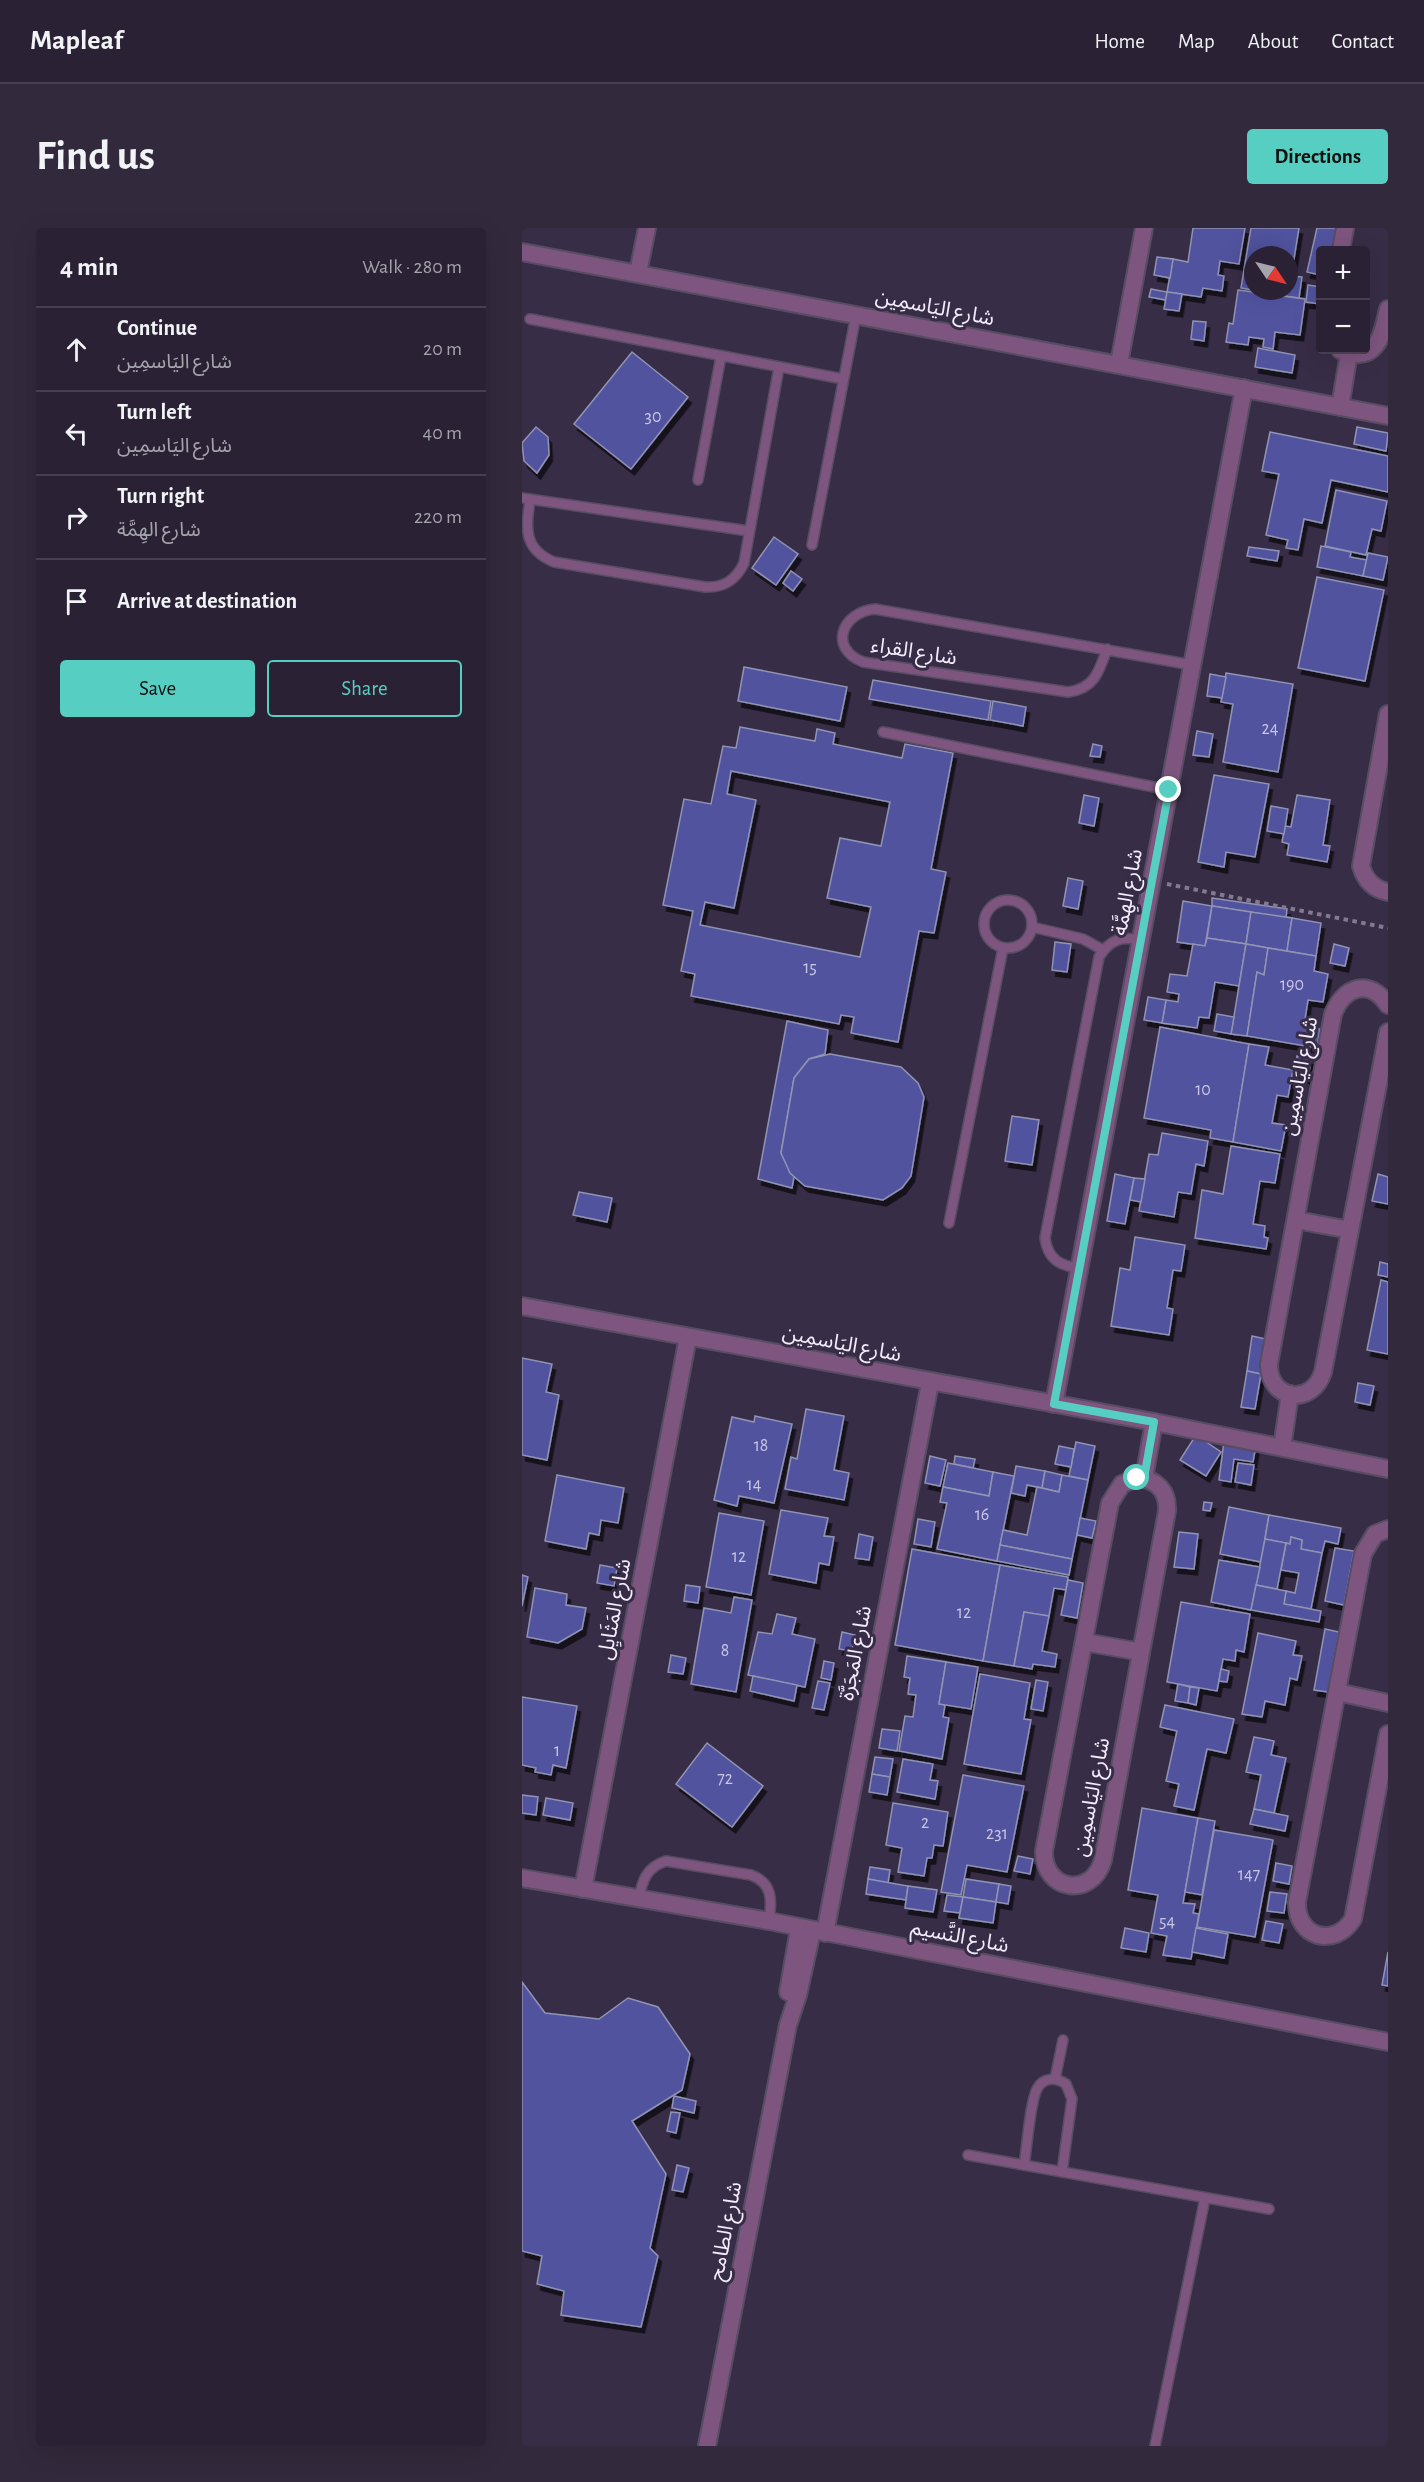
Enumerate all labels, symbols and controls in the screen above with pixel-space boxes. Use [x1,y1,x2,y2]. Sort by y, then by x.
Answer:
text: Mapleaf [30,27,123,55]
text: Home [1094,31,1145,52]
text: Map [1178,31,1215,52]
text: About [1248,31,1298,52]
text: Contact [1331,31,1394,52]
button: Directions [1247,129,1388,184]
text: Find us [36,135,155,177]
north arrow [1244,246,1298,300]
map controls [1316,246,1370,354]
button: + [1316,246,1370,300]
text: 4 min [60,254,119,280]
text: Walk · 280 m [362,257,462,277]
street label: شارع اليَاسمِين [873,286,996,333]
button: − [1316,300,1370,354]
text: Continue [117,317,197,339]
icon: ahead [60,333,93,366]
text: 20 m [423,339,462,359]
text: شارع اليَاسمِين [117,352,232,372]
text: Turn left [117,401,191,423]
house number: 30 [645,408,661,426]
icon: left [60,417,93,450]
text: 40 m [423,423,462,443]
text: شارع اليَاسمِين [117,436,232,456]
text: Turn right [117,485,204,507]
icon: right [60,501,93,534]
text: 220 m [414,507,462,527]
text: شارع الهِمَّة [117,520,201,540]
icon: arrive [60,585,93,618]
text: Arrive at destination [117,590,297,612]
street label: شارع القراء [869,634,958,673]
button: Save [60,660,255,717]
button: Share [267,660,462,717]
house number: 24 [1262,720,1279,738]
route end [1155,776,1181,802]
street label: شارع الهِمَّة [1108,847,1151,938]
house number: 15 [803,959,817,977]
house number: 190 [1280,976,1304,994]
street label: شارع اليَاسمِين [1278,1015,1325,1138]
house number: 10 [1195,1081,1211,1099]
street label: شارع اليَاسمِين [780,1322,903,1369]
house number: 18 [754,1437,768,1455]
route start [1123,1464,1149,1490]
house number: 14 [747,1476,762,1494]
house number: 16 [975,1506,989,1524]
house number: 12 [732,1548,746,1566]
street label: شارع المَثَايِل [593,1556,639,1662]
street label: شارع المَجَرَّة [835,1604,879,1703]
house number: 12 [957,1604,971,1622]
house number: 8 [721,1642,729,1660]
street label: شارع اليَاسمِين [1070,1736,1117,1859]
house number: 1 [554,1742,560,1760]
house number: 72 [717,1770,733,1788]
house number: 2 [921,1814,929,1832]
house number: 231 [986,1825,1008,1843]
house number: 147 [1238,1866,1260,1884]
street label: شارع النَّسيم [908,1913,1011,1960]
house number: 54 [1159,1913,1175,1931]
street label: شارع الطامح [706,2180,749,2283]

